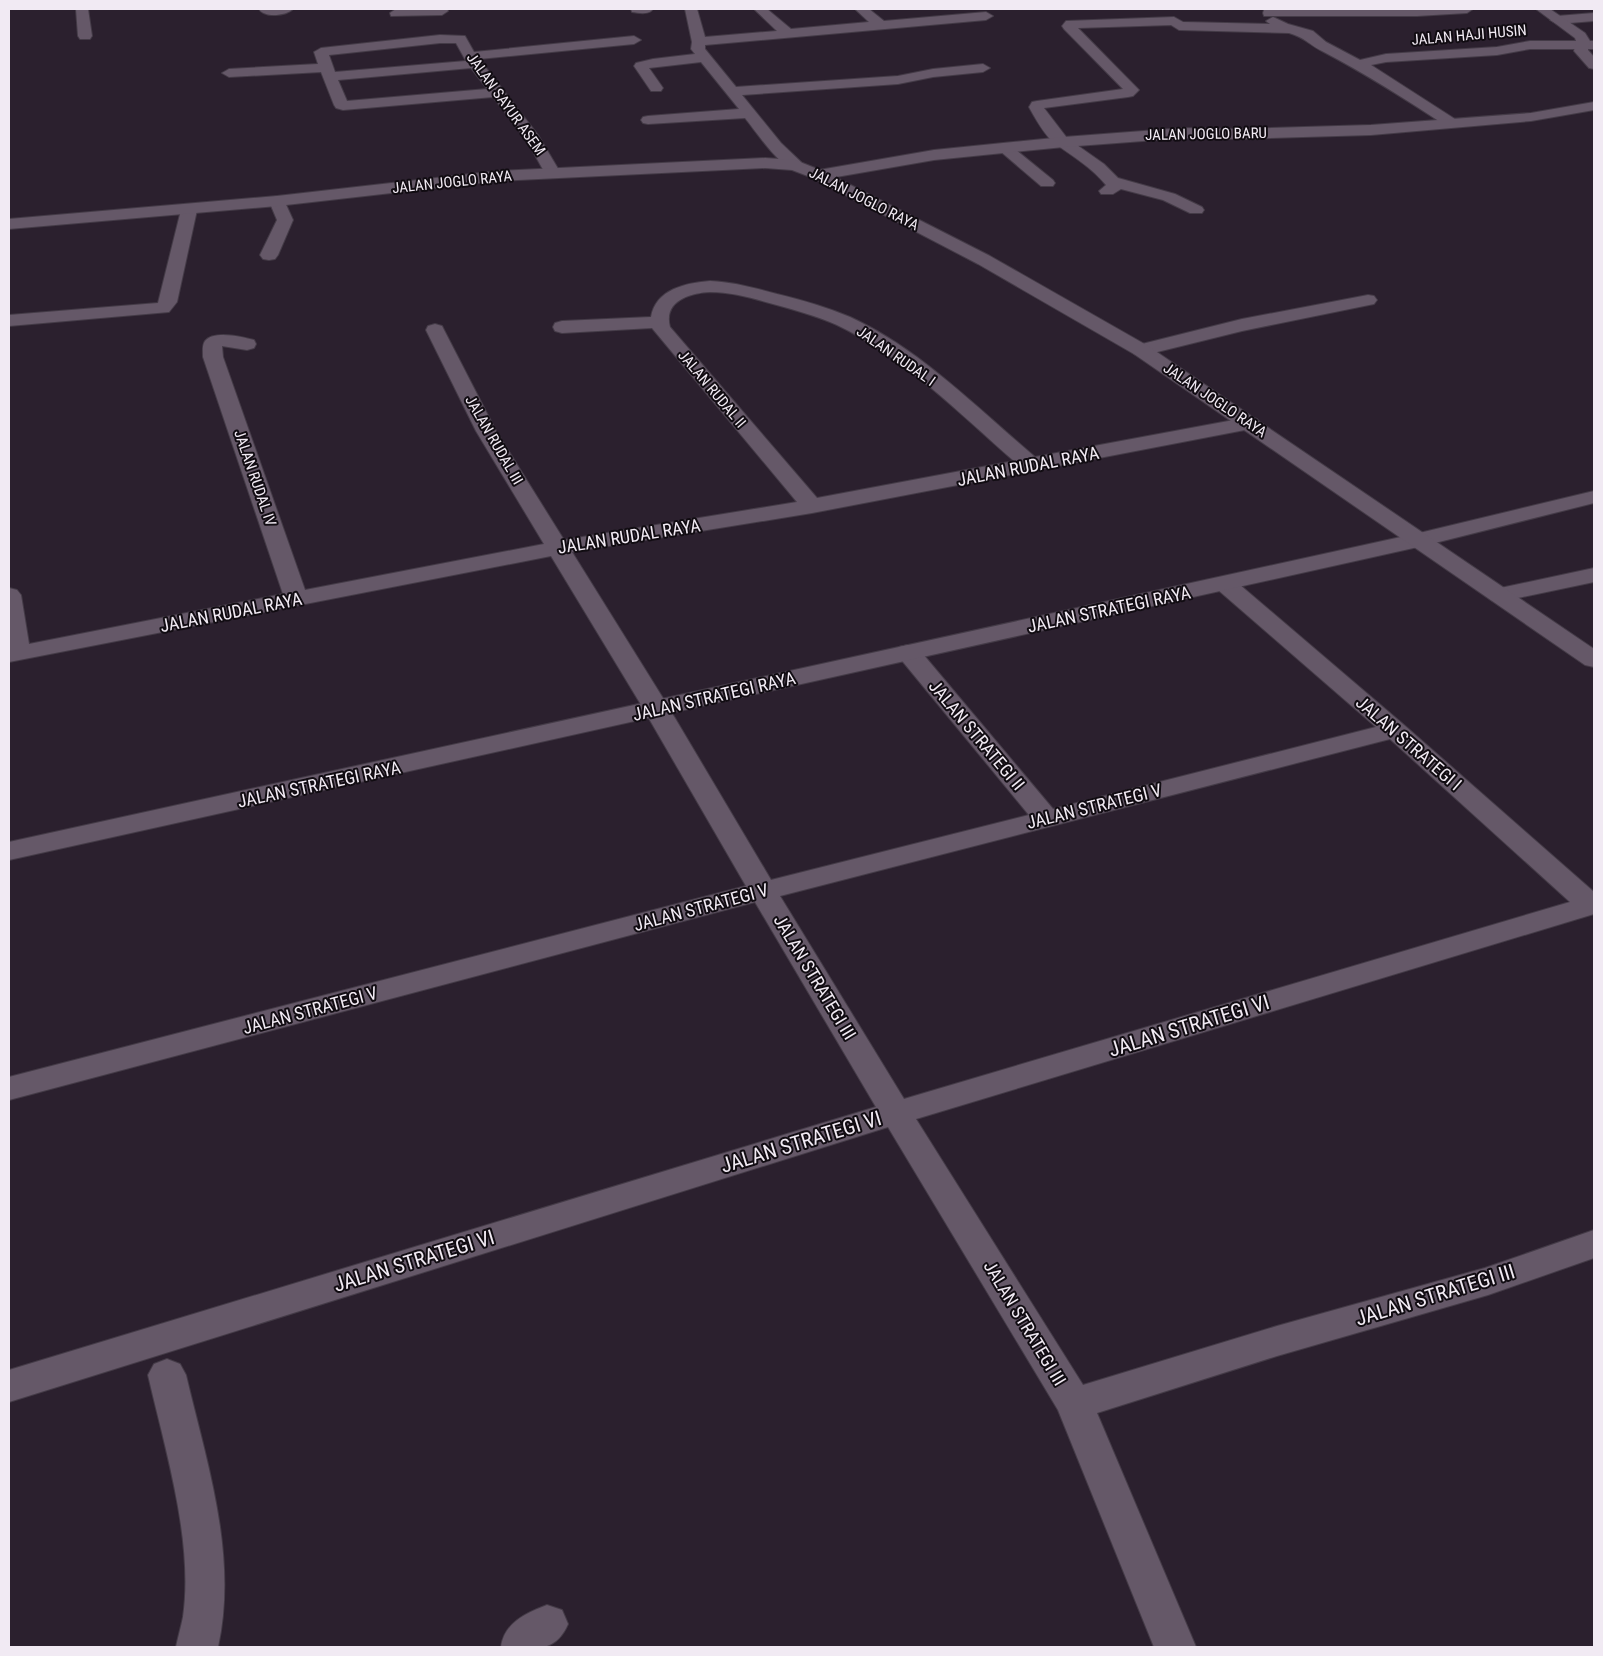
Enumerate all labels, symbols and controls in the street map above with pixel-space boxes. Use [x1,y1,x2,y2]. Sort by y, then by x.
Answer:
street label: JALAN HAJI HUSIN [1411,21,1527,49]
street label: JALAN SAYUR ASEM [463,49,549,159]
street label: JALAN JOGLO BARU [1145,124,1267,144]
street label: JALAN JOGLO RAYA [806,164,922,235]
street label: JALAN JOGLO RAYA [391,167,513,197]
street label: JALAN RUDAL I [853,322,939,390]
street label: JALAN RUDAL II [674,346,750,432]
street label: JALAN JOGLO RAYA [1160,359,1270,441]
street label: JALAN RUDAL III [461,392,527,488]
street label: JALAN RUDAL IV [230,428,280,529]
street label: JALAN RUDAL RAYA [955,442,1101,490]
street label: JALAN RUDAL RAYA [556,514,702,558]
street label: JALAN STRATEGI RAYA [1025,581,1193,637]
street label: JALAN RUDAL RAYA [158,588,304,636]
street label: JALAN STRATEGI RAYA [631,667,798,725]
street label: JALAN STRATEGI II [925,676,1029,794]
street label: JALAN STRATEGI I [1352,691,1466,795]
street label: JALAN STRATEGI RAYA [235,756,403,812]
street label: JALAN STRATEGI V [1024,779,1164,833]
street label: JALAN STRATEGI V [631,879,771,935]
street label: JALAN STRATEGI III [769,911,861,1043]
street label: JALAN STRATEGI V [240,982,380,1038]
street label: JALAN STRATEGI VI [1106,990,1272,1062]
street label: JALAN STRATEGI VI [718,1106,884,1178]
street label: JALAN STRATEGI VI [331,1225,497,1297]
street label: JALAN STRATEGI III [979,1257,1071,1389]
street label: JALAN STRATEGI III [1352,1259,1518,1331]

